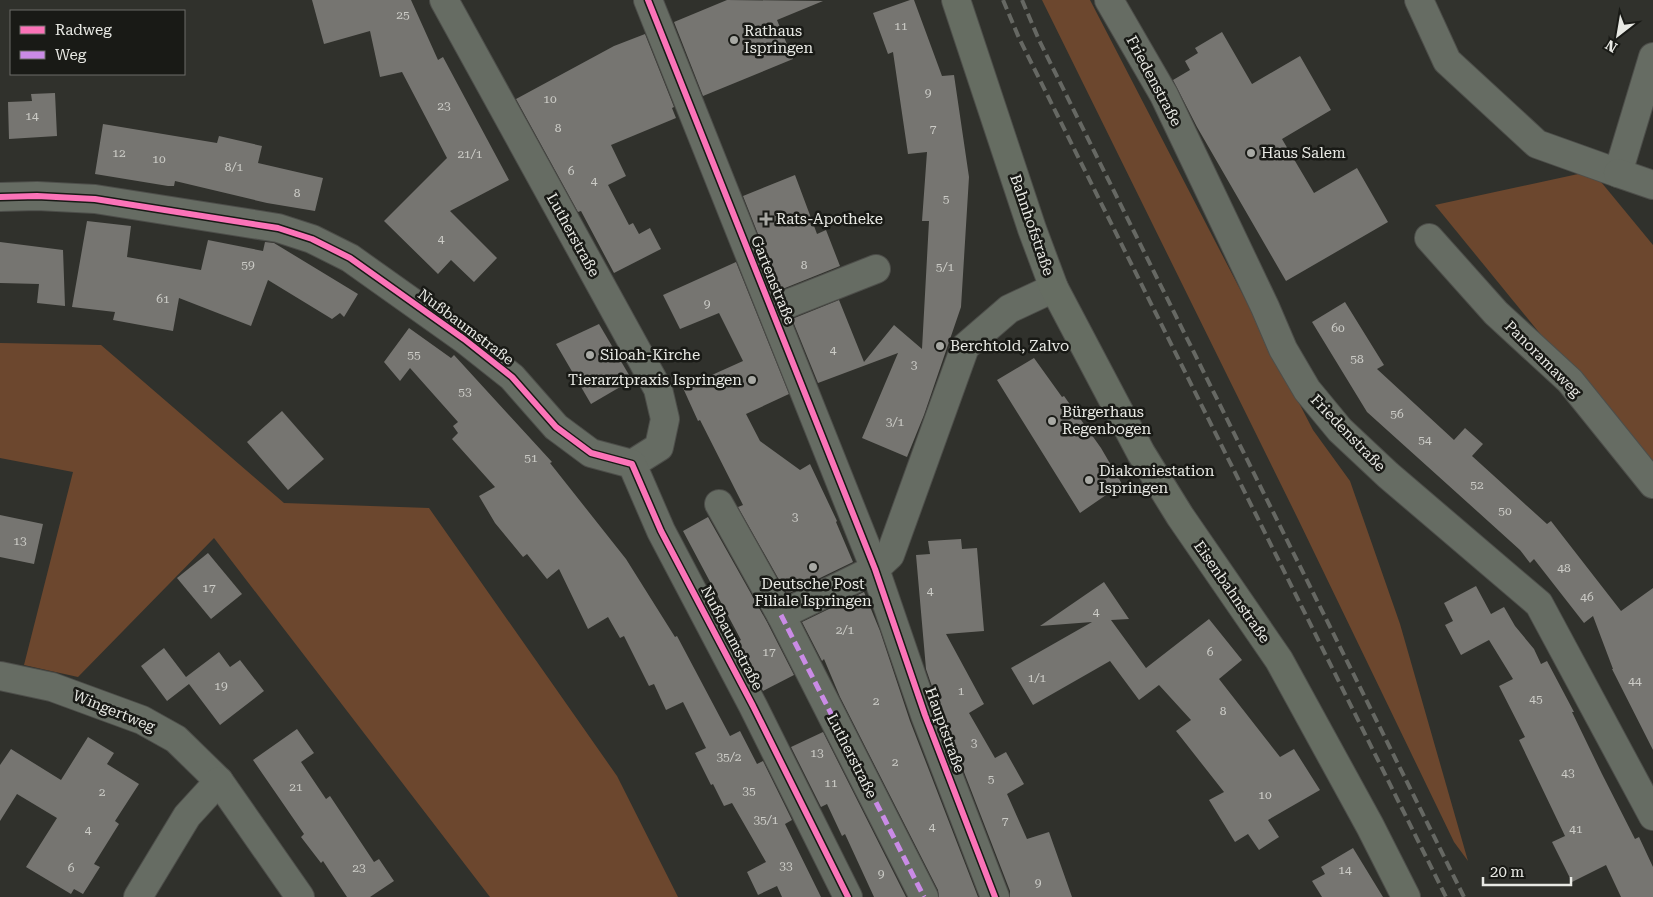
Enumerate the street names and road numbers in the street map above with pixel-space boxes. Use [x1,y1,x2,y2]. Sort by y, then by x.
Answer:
street label: Friedenstraße [1123,33,1185,129]
street label: Bahnhofstraße [1006,172,1058,278]
street label: Lutherstraße [543,190,603,280]
street label: Gartenstraße [747,233,799,327]
street label: Nußbaumstraße [414,285,518,369]
street label: Panoramaweg [1501,317,1585,401]
street label: Friedenstraße [1307,391,1389,475]
street label: Eisenbahnstraße [1190,537,1274,647]
street label: Nußbaumstraße [697,583,767,693]
street label: Hauptstraße [921,685,969,775]
street label: Wingertweg [70,686,158,736]
street label: Lutherstraße [823,711,881,801]

